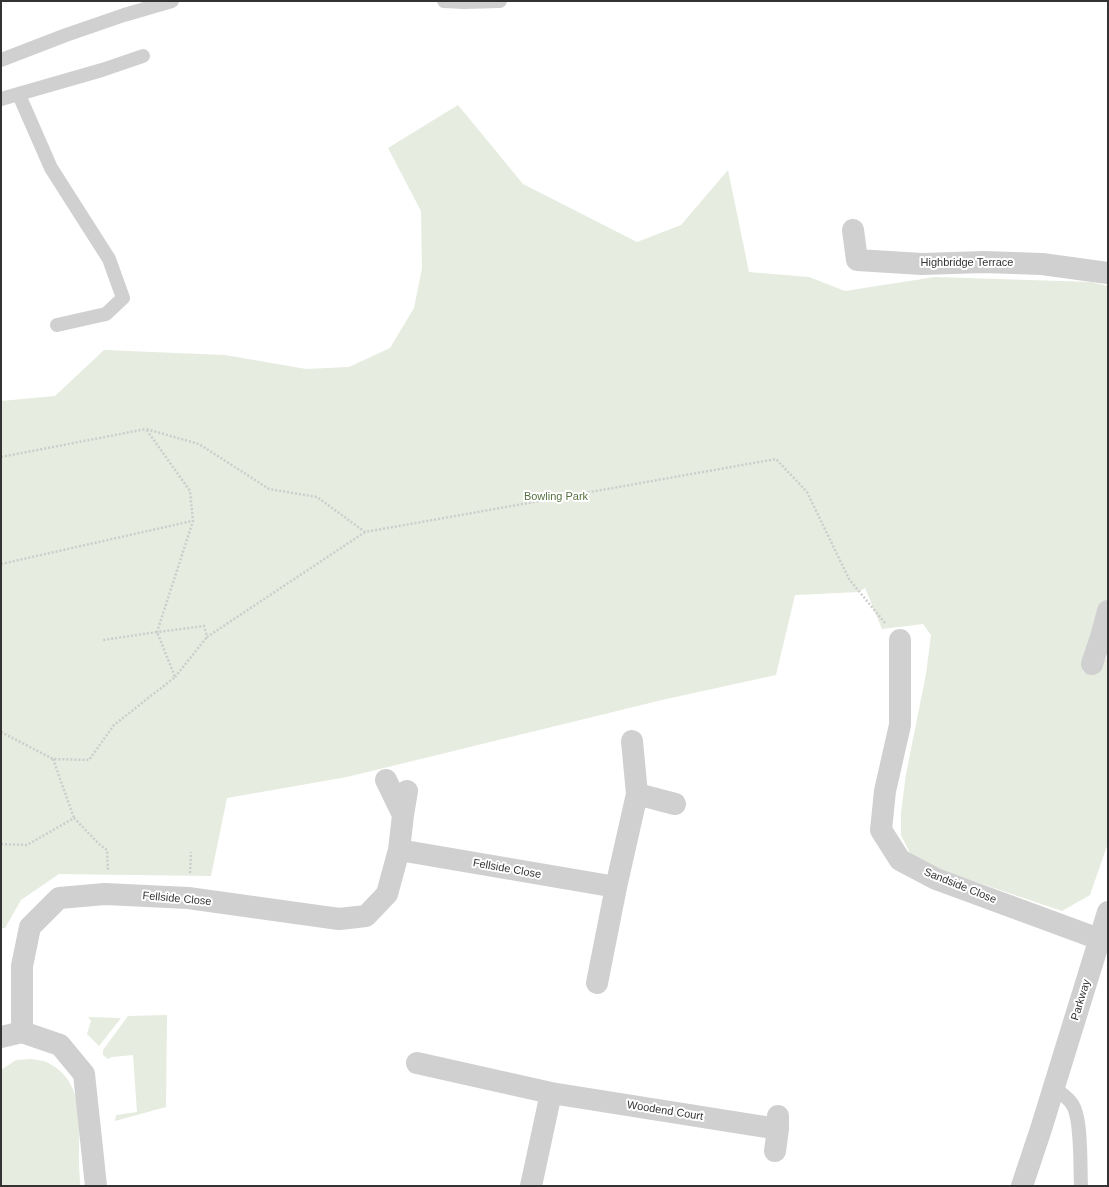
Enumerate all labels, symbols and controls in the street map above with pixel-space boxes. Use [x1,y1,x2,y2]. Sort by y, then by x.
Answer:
street label: Highbridge Terrace [921,256,1013,270]
park label: Bowling Park [524,490,588,504]
street label: Fellside Close [472,857,542,881]
street label: Sandside Close [922,865,998,907]
street label: Fellside Close [142,889,212,909]
street label: Parkway [1069,978,1093,1022]
street label: Woodend Court [626,1098,704,1124]

